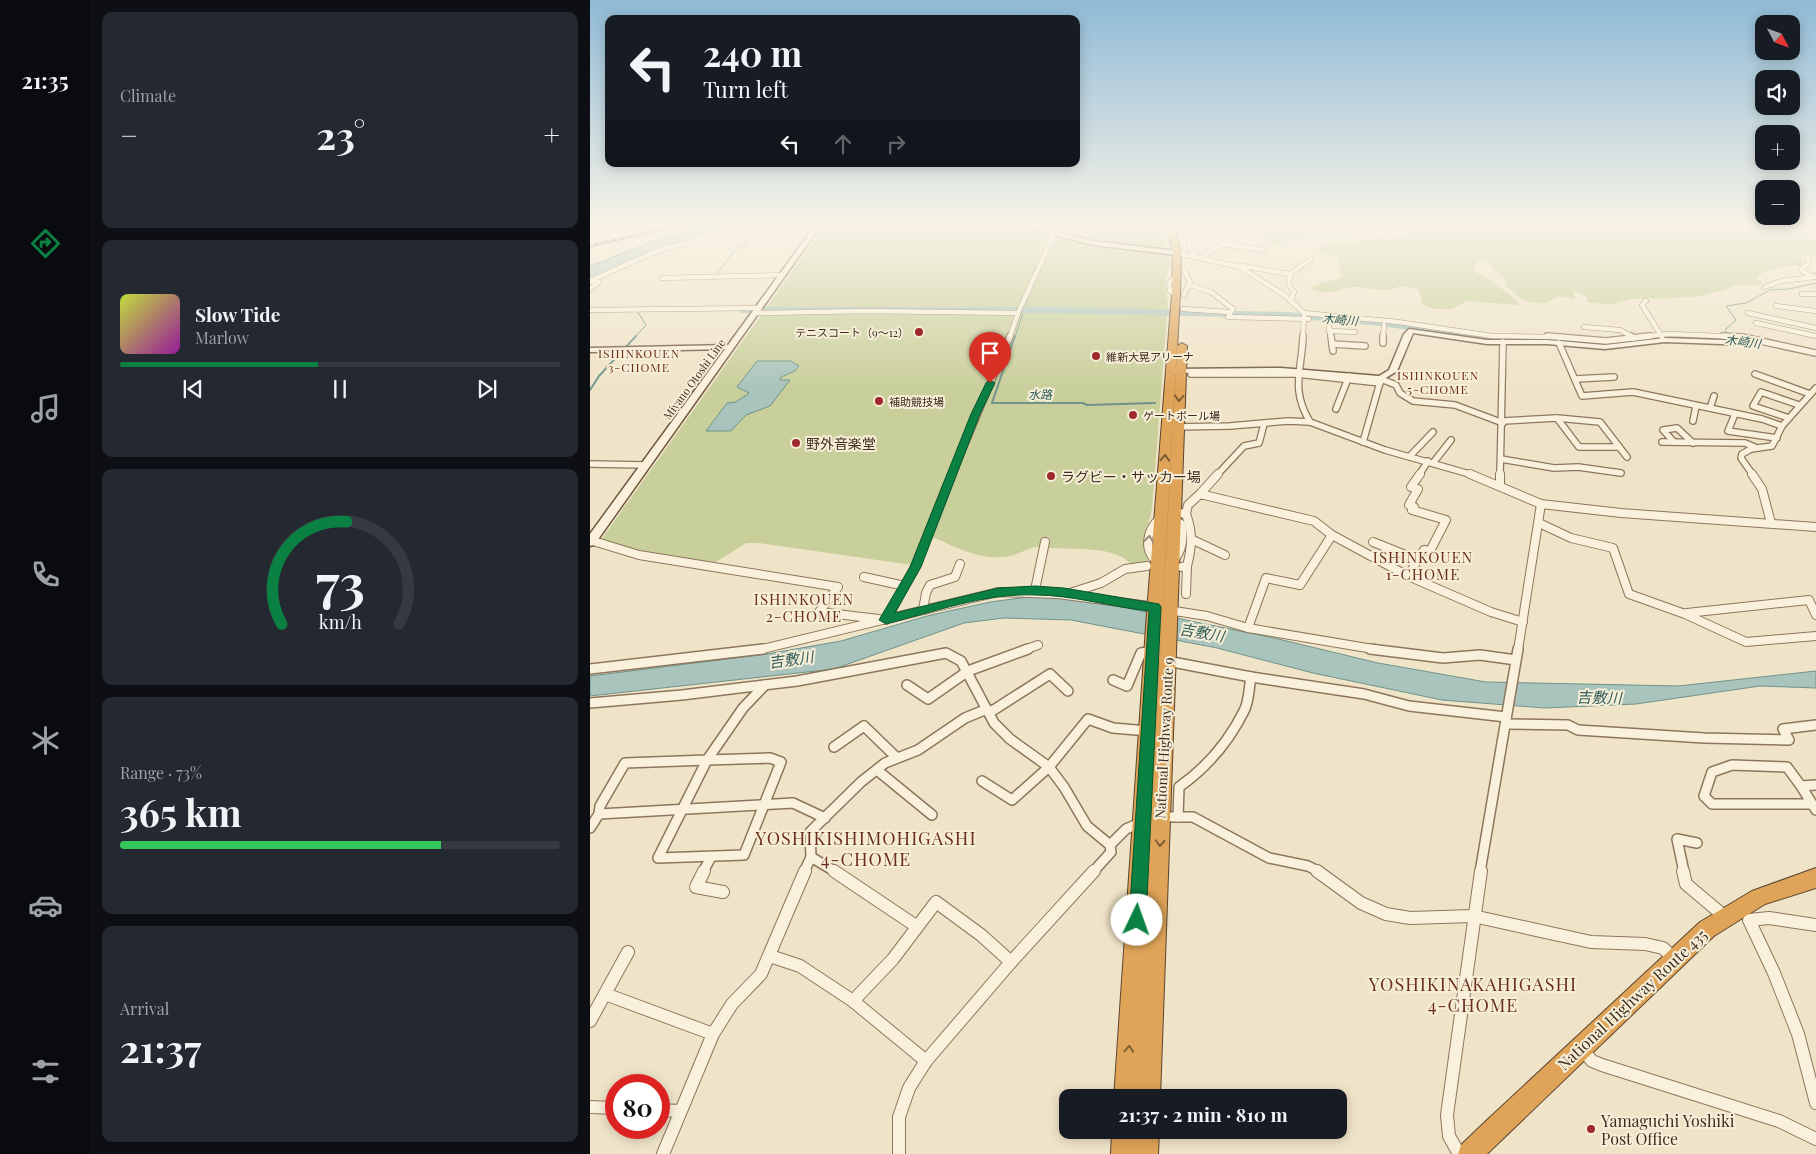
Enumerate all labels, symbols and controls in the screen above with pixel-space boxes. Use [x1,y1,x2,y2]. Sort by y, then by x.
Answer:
north arrow [1755,15,1800,60]
map controls [1755,15,1800,225]
text: 240 m [703,29,802,76]
icon: left [620,35,685,100]
text: 21:35 [21,65,69,95]
button: sound [1755,70,1800,115]
text: Turn left [703,74,788,104]
text: Climate [120,85,176,106]
text: 23° [316,109,365,160]
text: − [120,116,138,153]
text: + [544,116,560,153]
button: + [1755,125,1800,170]
icon: left [776,130,804,158]
icon: ahead [829,130,857,158]
icon: right [882,130,910,158]
button: − [1755,180,1800,225]
icon: directions [28,226,63,261]
text: Slow Tide [195,301,280,327]
water label: 木崎川 [1321,309,1361,329]
place label: テニスコート（9～12） [795,325,909,340]
marker: テニスコート（9～12） [913,326,925,338]
text: Marlow [195,327,249,348]
water label: 木崎川 [1724,331,1764,351]
pin [969,332,1011,383]
street label: Miyano Otoshi Line [660,335,729,422]
icon: arrive [976,339,1004,367]
district label: ISHINKOUEN 3-CHOME [598,345,680,375]
place label: 維新大晃アリーナ [1106,349,1194,364]
marker: 維新大晃アリーナ [1090,350,1102,362]
district label: ISHINKOUEN 5-CHOME [1397,367,1479,397]
icon: previous [179,375,207,403]
icon: pause [326,375,354,403]
icon: next [473,375,501,403]
water label: 水路 [1028,386,1053,402]
icon: music [28,391,63,426]
place label: 補助競技場 [889,394,944,409]
one-way arrow [1173,394,1184,402]
marker: 補助競技場 [873,395,885,407]
place label: ゲートボール場 [1143,408,1220,423]
marker: ゲートボール場 [1127,409,1139,421]
place label: 野外音楽堂 [806,434,876,453]
marker: 野外音楽堂 [790,437,802,449]
one-way arrow [1159,454,1170,462]
place label: ラグビー・サッカー場 [1061,467,1201,486]
marker: ラグビー・サッカー場 [1045,470,1057,482]
one-way arrow [1143,535,1154,543]
text: 73 [315,547,365,616]
district label: ISHINKOUEN 1-CHOME [1373,547,1473,584]
icon: phone [28,557,63,592]
district label: ISHINKOUEN 2-CHOME [754,589,854,626]
text: km/h [319,610,362,633]
water label: 吉敷川 [1178,618,1228,646]
water label: 吉敷川 [767,646,817,672]
street label: National Highway Route 9 [1150,657,1178,819]
water label: 吉敷川 [1576,687,1624,707]
icon: climate [28,723,63,758]
text: Range · 73% [120,762,202,783]
text: 365 km [120,786,242,837]
district label: YOSHIKISHIMOHIGASHI 4-CHOME [754,826,977,871]
one-way arrow [1154,839,1165,847]
icon: car [28,888,63,923]
position arrow [1110,893,1162,945]
street label: National Highway Route 435 [1553,924,1711,1074]
district label: YOSHIKINAKAHIGASHI 4-CHOME [1368,972,1577,1017]
text: Arrival [120,998,169,1019]
text: 21:37 [120,1022,201,1073]
one-way arrow [1124,1045,1135,1053]
icon: filters [28,1054,63,1089]
speed limit sign: 80 [605,1074,670,1139]
text: 21:37 · 2 min · 810 m [1118,1101,1288,1127]
place label: Yamaguchi Yoshiki Post Office [1600,1110,1735,1149]
marker: Yamaguchi Yoshiki Post Office [1585,1123,1597,1135]

